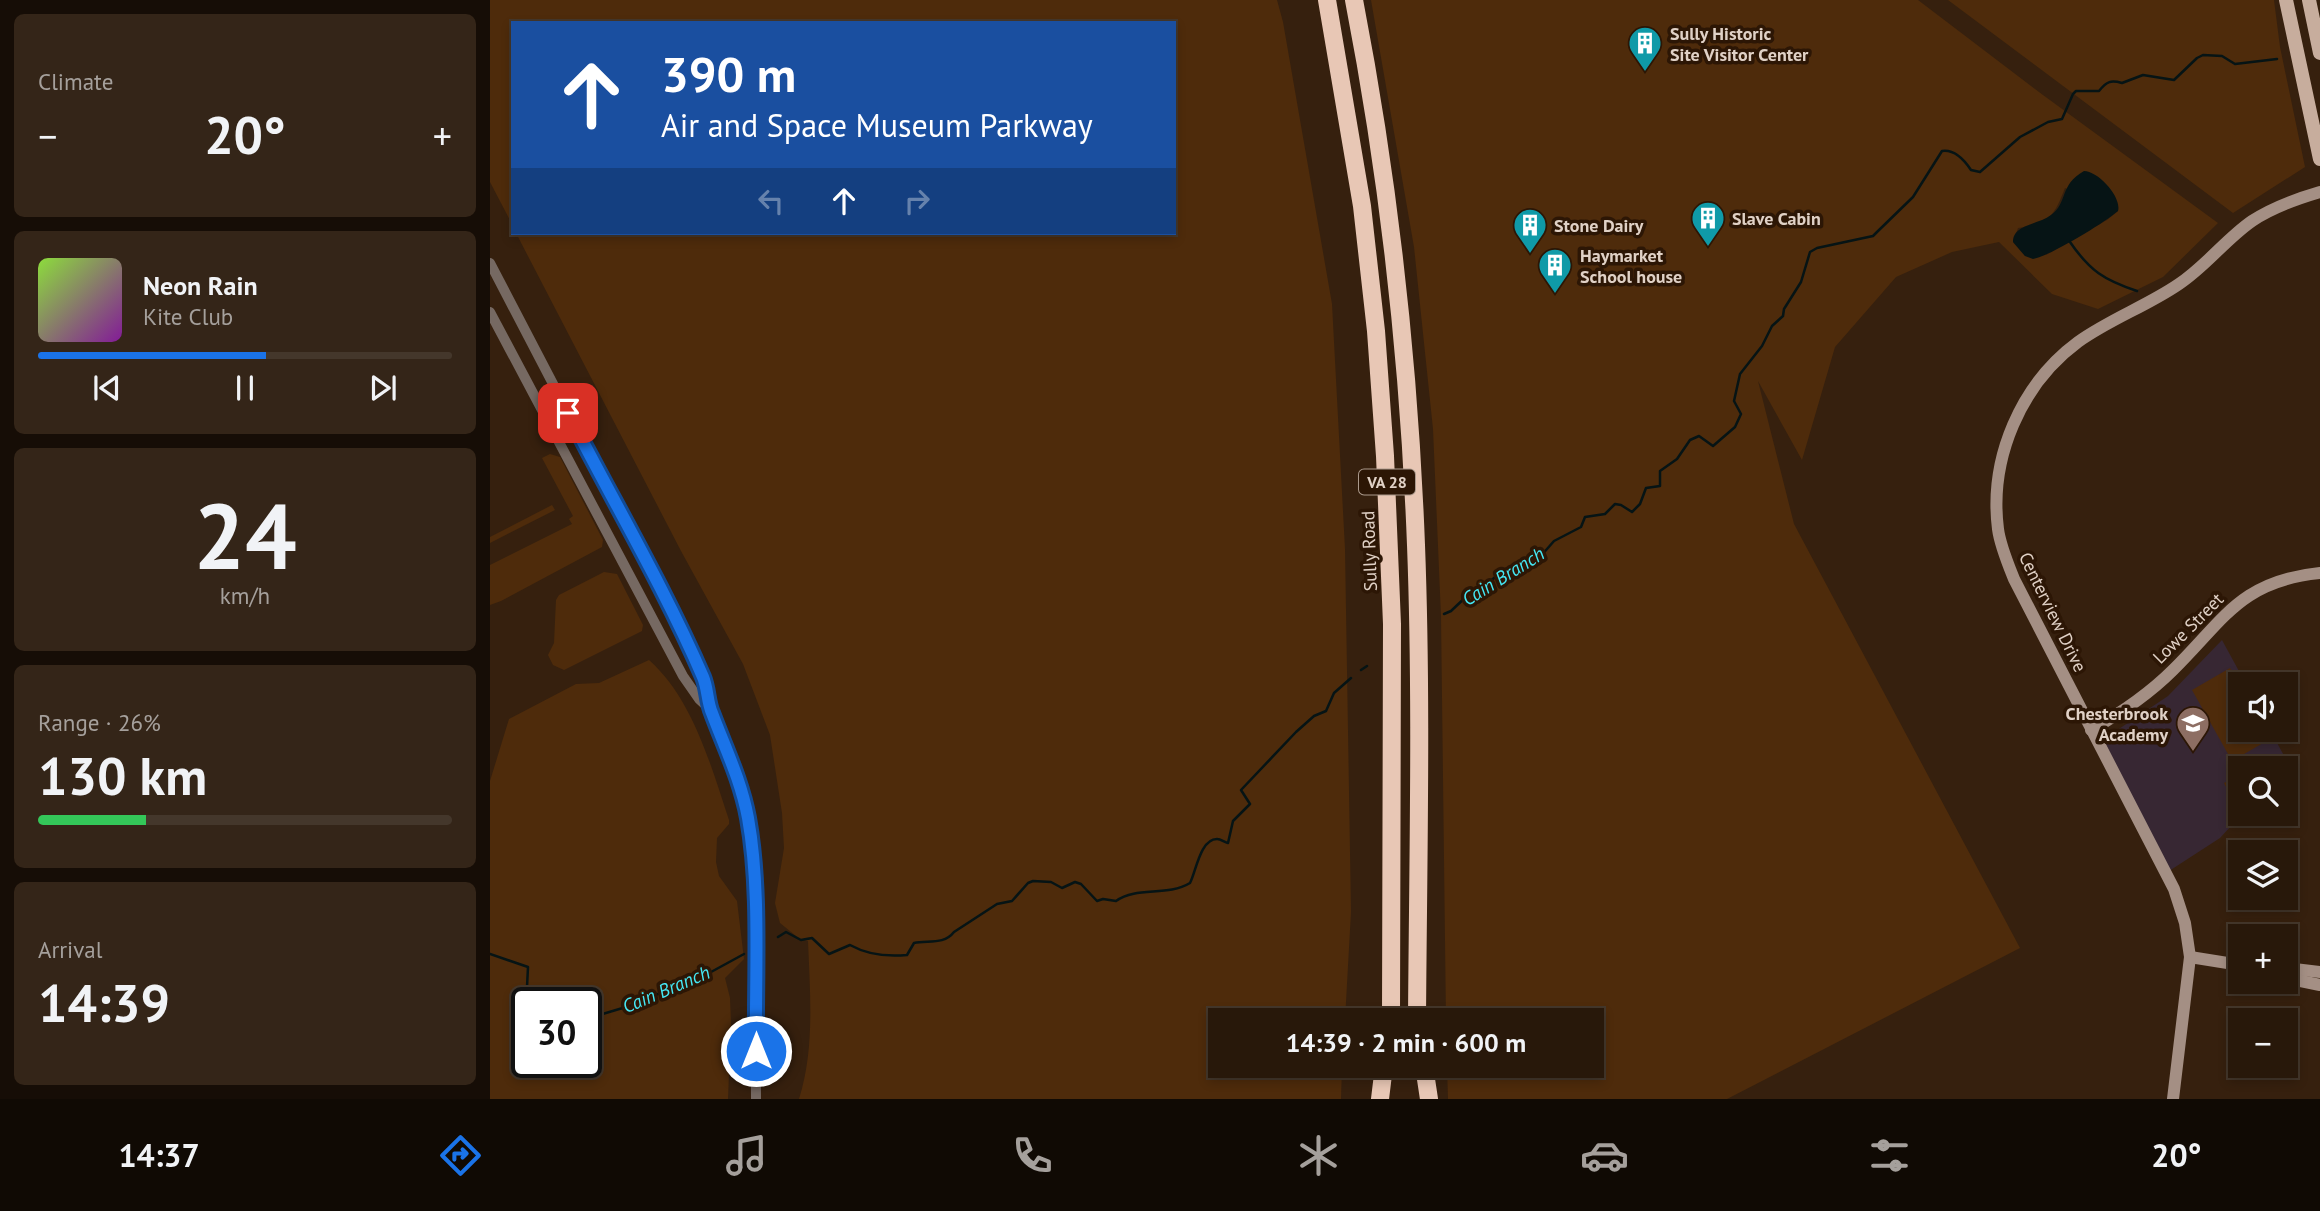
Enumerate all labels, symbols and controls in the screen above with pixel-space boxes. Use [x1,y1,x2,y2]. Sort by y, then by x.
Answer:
place label: Sully Historic Site Visitor Center [1670,22,1809,66]
building icon: Sully Historic Site Visitor Center [1626,24,1664,73]
text: 390 m [661,42,796,106]
icon: ahead [546,49,637,140]
text: Climate [38,67,113,96]
text: 20° [204,101,286,168]
text: Air and Space Museum Parkway [661,104,1093,146]
text: − [38,111,57,160]
text: + [433,111,452,160]
icon: left [752,182,790,220]
icon: ahead [825,182,863,220]
icon: right [898,182,936,220]
building icon: Slave Cabin [1689,199,1727,248]
building icon: Stone Dairy [1511,206,1549,255]
place label: Slave Cabin [1732,207,1821,230]
place label: Stone Dairy [1554,214,1644,237]
place label: Haymarket School house [1580,244,1682,288]
building icon: Haymarket School house [1536,246,1574,295]
text: Neon Rain [143,269,258,302]
text: Kite Club [143,302,233,331]
icon: previous [88,369,126,407]
icon: pause [226,369,264,407]
icon: next [364,369,402,407]
pin [538,383,598,443]
icon: arrive [549,394,587,432]
road number: VA 28 [1359,470,1415,495]
text: 24 [193,476,297,594]
street label: Sully Road [1356,510,1382,592]
water label: Cain Branch [1457,541,1549,611]
street label: Centerview Drive [2014,548,2092,676]
text: km/h [220,581,270,610]
street label: Lowe Street [2148,588,2228,668]
map controls [2228,672,2298,1078]
button: sound [2228,672,2298,742]
place label: Chesterbrook Academy [2066,702,2168,746]
school or university icon: Chesterbrook Academy [2174,704,2212,753]
text: Range · 26% [38,708,161,737]
text: 130 km [38,742,207,809]
button: search [2228,756,2298,826]
button: layers [2228,840,2298,910]
button: + [2228,924,2298,994]
text: Arrival [38,935,102,964]
water label: Cain Branch [619,960,713,1018]
text: 14:39 [38,969,170,1036]
speed limit sign: 30 [511,987,602,1078]
button: − [2228,1008,2298,1078]
position arrow [719,1014,793,1088]
text: 14:39 · 2 min · 600 m [1286,1026,1526,1059]
icon: directions [436,1131,485,1180]
icon: music [722,1131,771,1180]
icon: phone [1008,1131,1057,1180]
icon: climate [1294,1131,1343,1180]
icon: car [1580,1131,1629,1180]
icon: filters [1865,1131,1914,1180]
text: 14:37 [118,1134,200,1176]
text: 20° [2151,1134,2202,1176]

